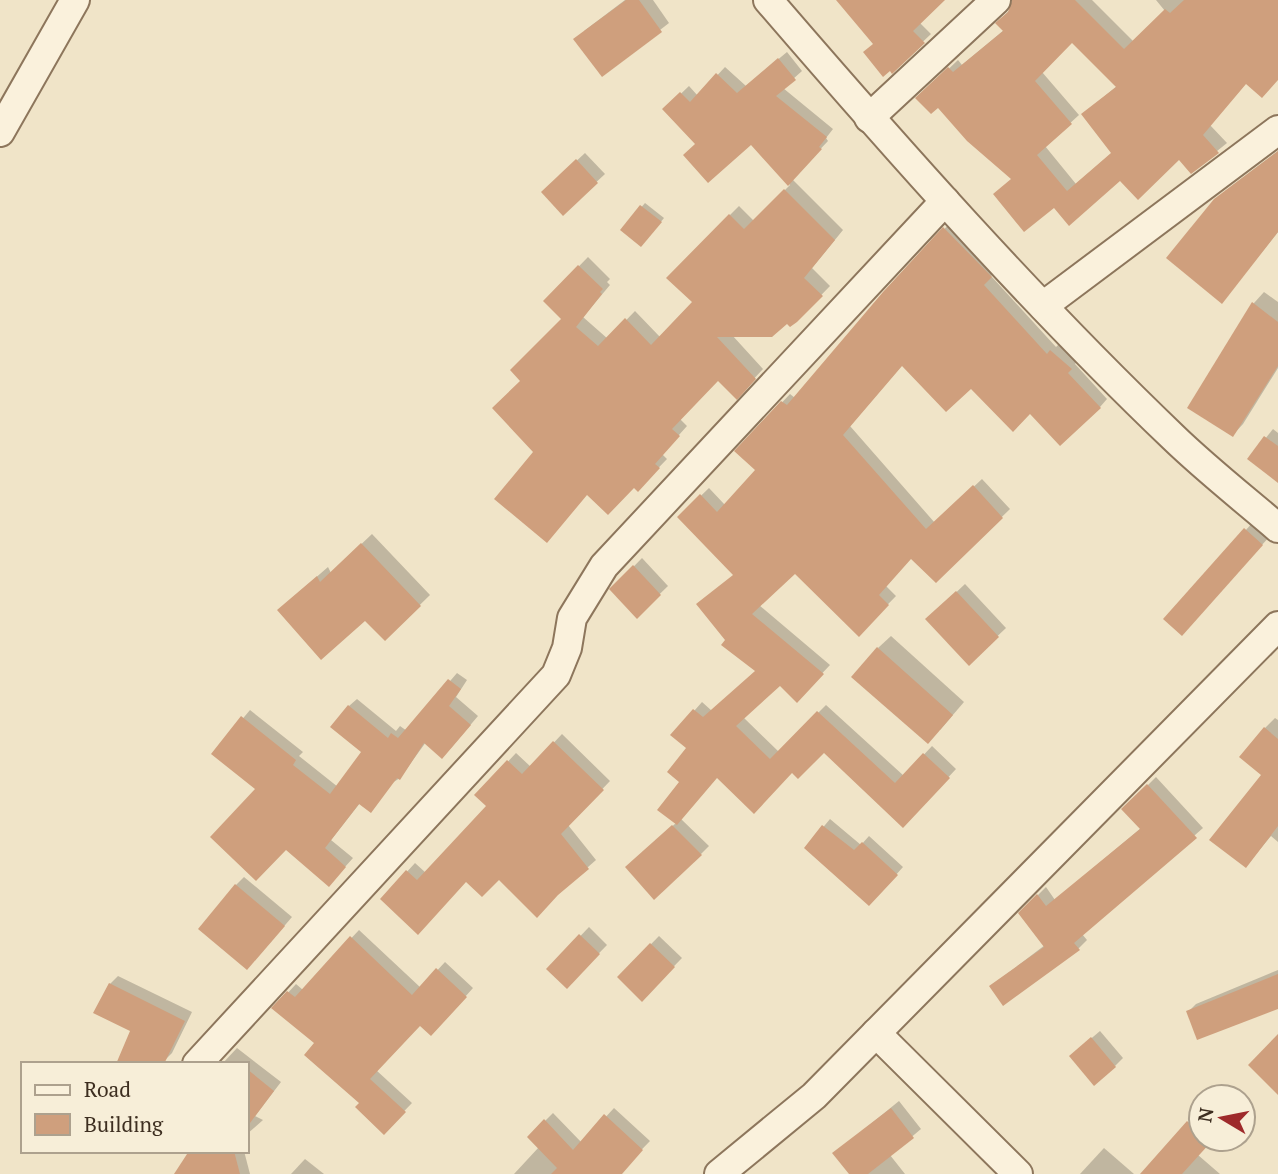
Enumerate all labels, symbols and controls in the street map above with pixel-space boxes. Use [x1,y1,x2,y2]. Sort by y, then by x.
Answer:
legend [21,1062,248,1153]
text: Road [84,1075,131,1103]
north arrow [1187,1083,1257,1153]
text: N [1191,1105,1218,1124]
text: Building [84,1110,164,1138]

